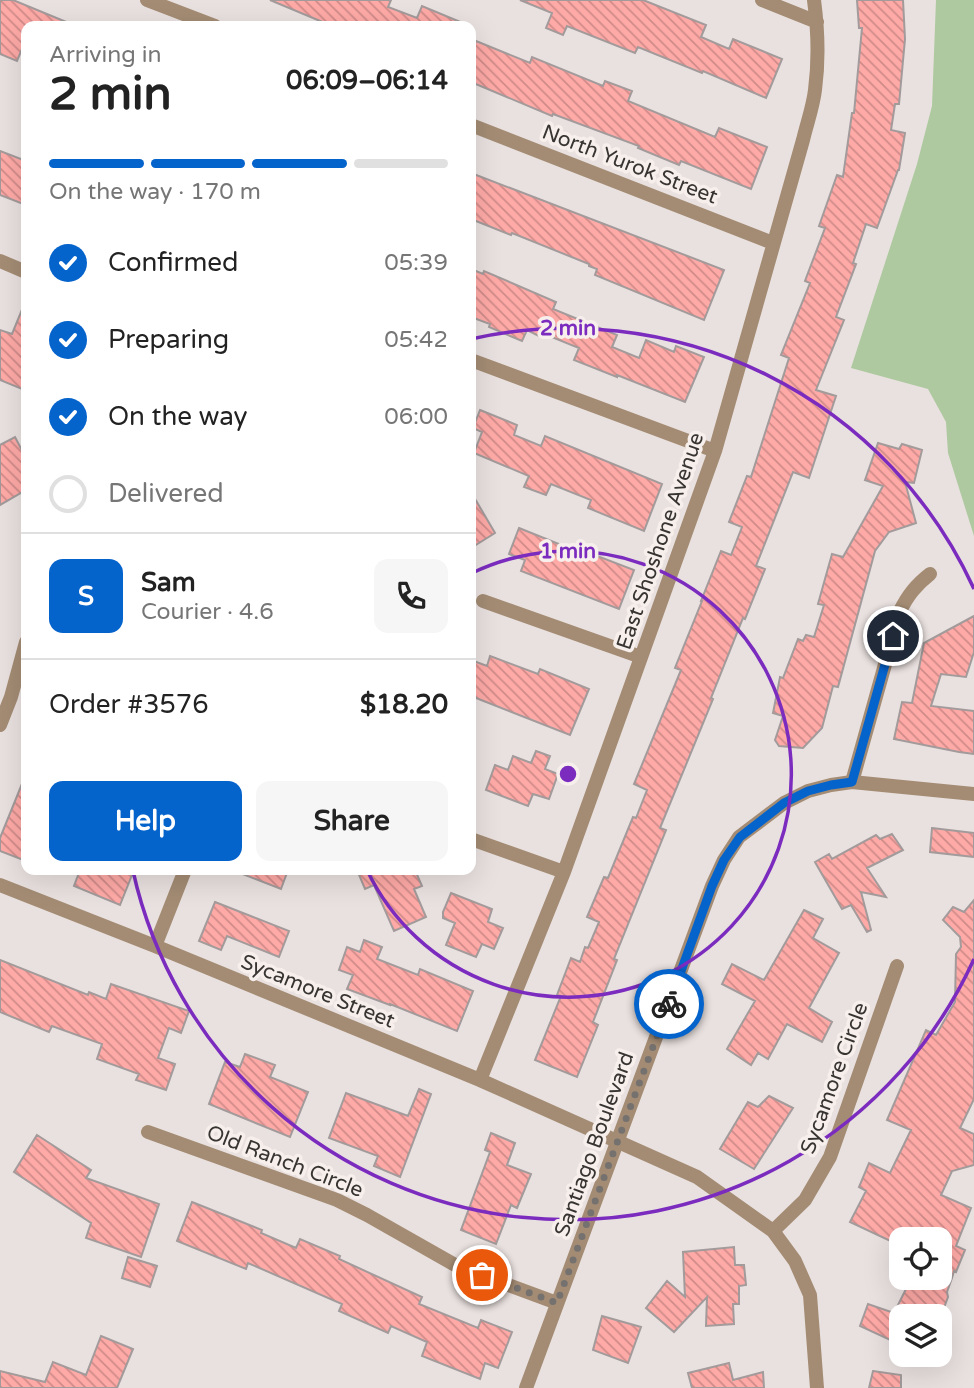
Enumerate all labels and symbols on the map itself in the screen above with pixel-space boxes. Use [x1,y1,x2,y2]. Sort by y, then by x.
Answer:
street label: North Yurok Street [539,119,721,209]
text: 2 min [540,316,596,341]
street label: East Shoshone Avenue [612,429,709,653]
text: 1 min [540,539,596,564]
pin [863,606,923,666]
centre of rings [556,762,580,786]
street label: Sycamore Street [237,949,398,1034]
courier [634,969,704,1039]
street label: Sycamore Circle [795,999,874,1157]
street label: Santiago Boulevard [549,1048,639,1240]
street label: Old Ranch Circle [203,1120,367,1203]
pin [452,1245,512,1305]

